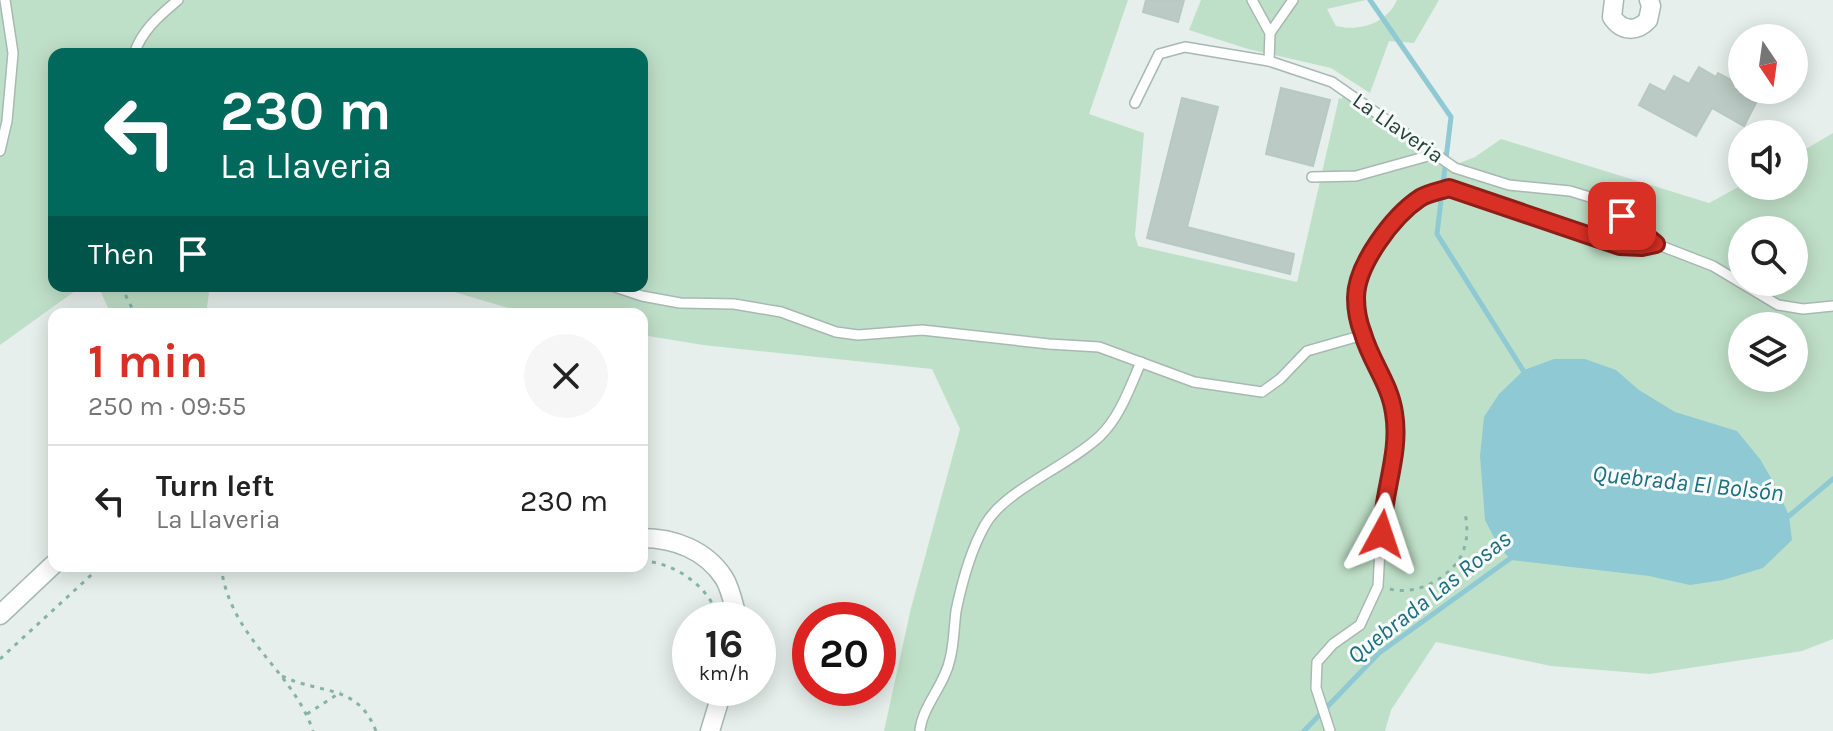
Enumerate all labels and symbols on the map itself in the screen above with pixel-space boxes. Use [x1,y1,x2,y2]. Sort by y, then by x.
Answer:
north arrow [1728,24,1808,104]
street label: La Llaveria [1347,87,1449,169]
pin [1588,182,1656,250]
water label: Quebrada El Bolsón [1591,459,1785,507]
position arrow [1340,492,1424,576]
water label: Quebrada Las Rosas [1342,524,1516,670]
speed limit sign: 20 [792,602,896,706]

